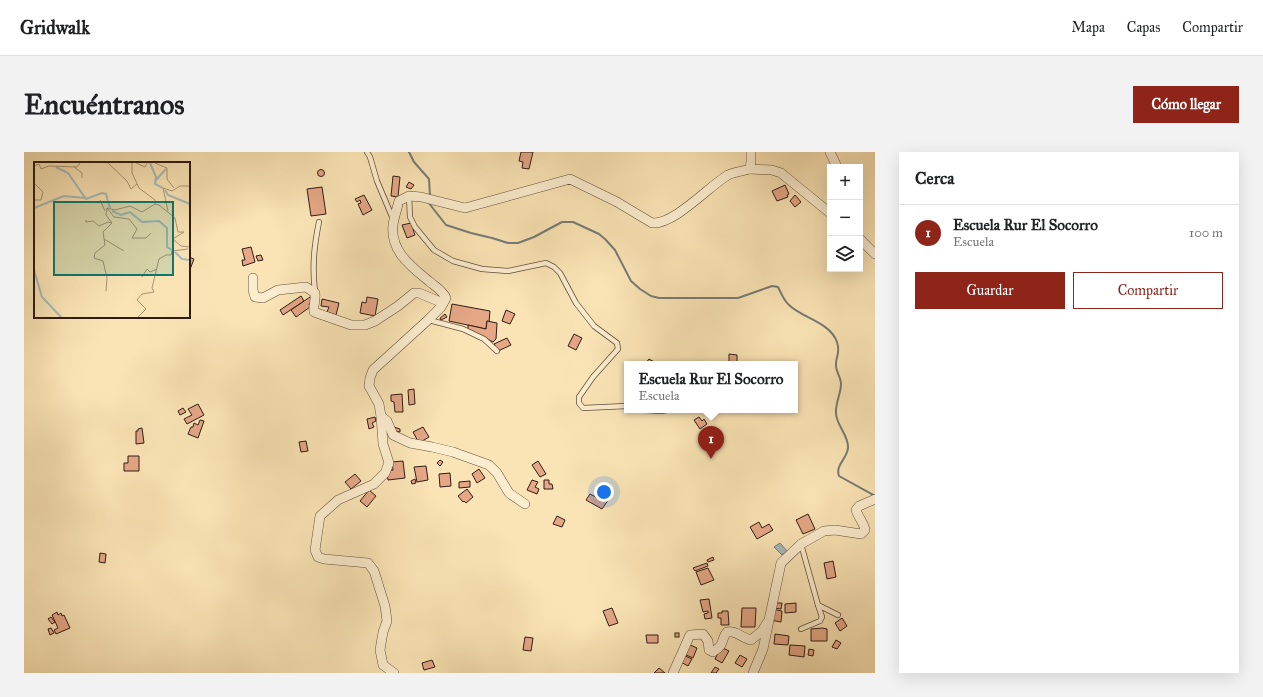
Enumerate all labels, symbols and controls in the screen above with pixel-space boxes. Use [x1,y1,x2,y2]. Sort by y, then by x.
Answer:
text: Gridwalk [20,16,90,39]
text: Mapa [1072,19,1105,36]
text: Capas [1127,19,1160,36]
text: Compartir [1182,19,1243,36]
button: Cómo llegar [1133,86,1239,123]
text: Encuéntranos [24,87,185,122]
inset map [34,162,190,318]
map controls [827,164,863,272]
button: + [827,164,863,200]
text: Cerca [915,168,954,189]
button: − [827,200,863,236]
text: Escuela Rur El Socorro [953,216,1098,234]
text: 1 [925,225,931,241]
text: 100 m [1189,225,1223,241]
text: Escuela [953,234,994,250]
button: layers [827,236,863,272]
button: Guardar [915,272,1065,309]
button: Compartir [1073,272,1223,309]
popup [624,361,798,413]
text: Escuela Rur El Socorro [639,370,783,388]
text: Escuela [639,388,679,404]
pin: 1 [698,426,724,459]
your location [594,482,614,502]

